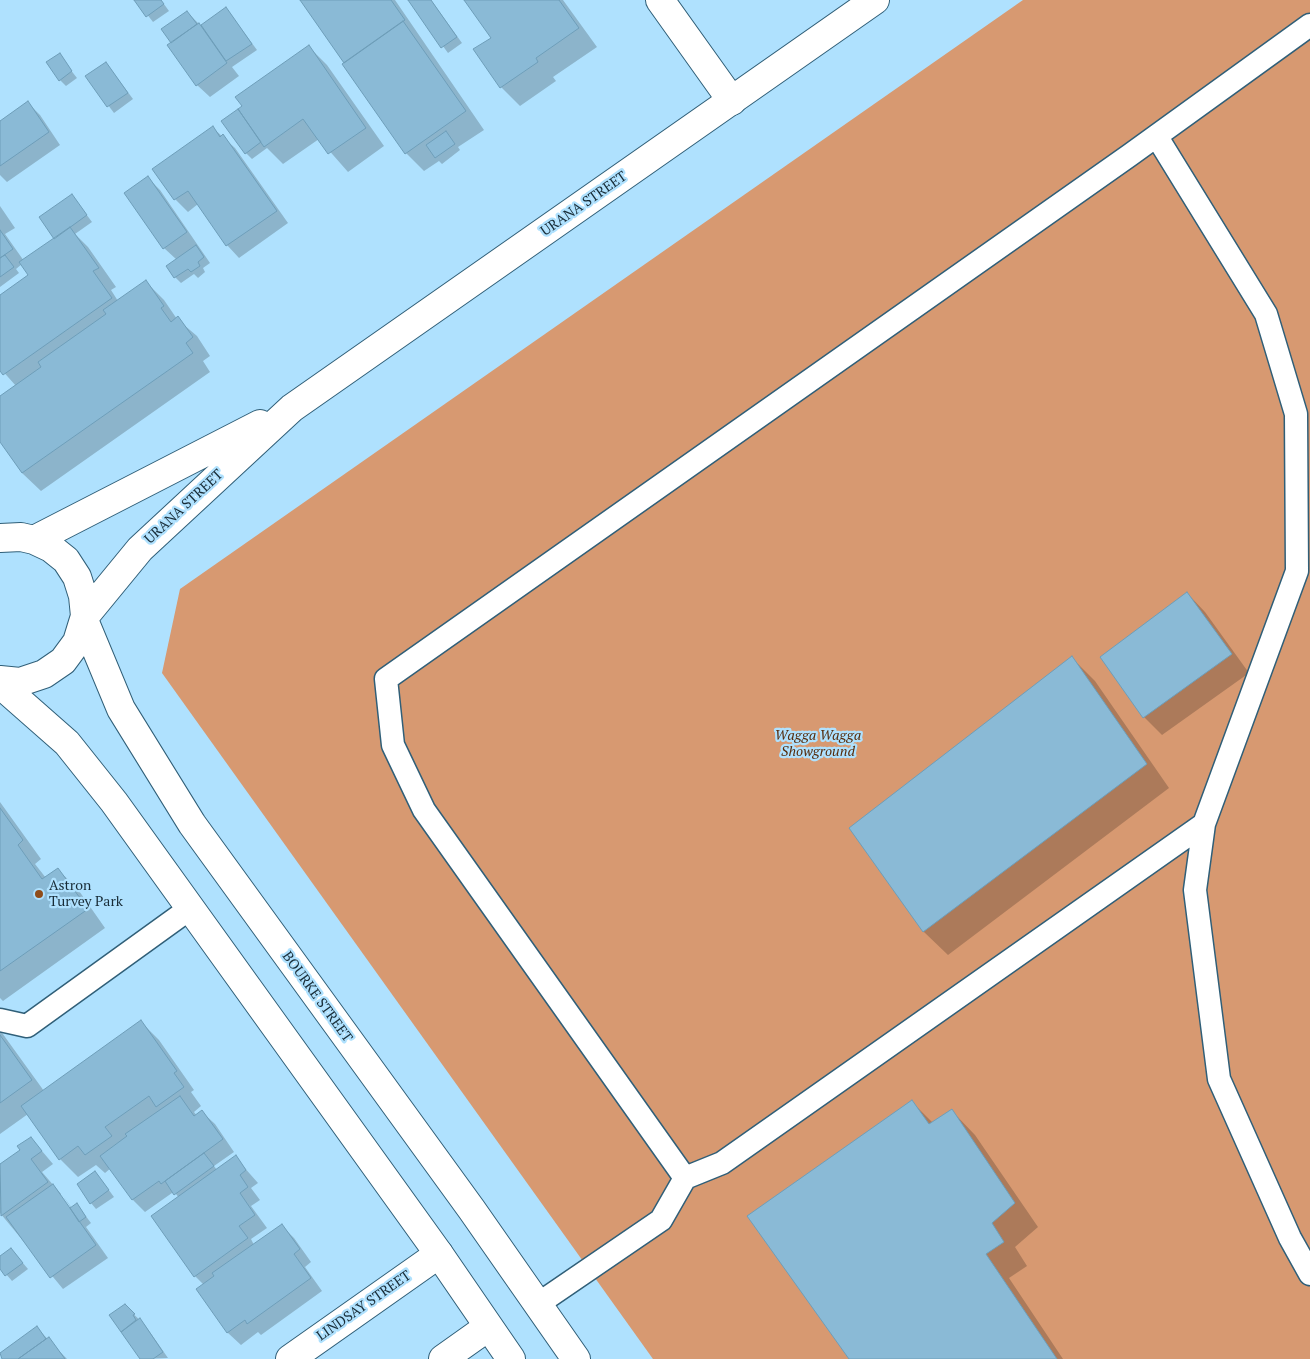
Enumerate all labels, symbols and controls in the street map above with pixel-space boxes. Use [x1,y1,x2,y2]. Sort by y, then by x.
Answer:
street label: URANA STREET [538,168,630,240]
street label: URANA STREET [141,466,227,548]
park label: Wagga Wagga Showground [775,728,861,760]
place label: Astron Turvey Park [49,878,123,910]
marker: Astron Turvey Park [33,888,45,900]
street label: BOURKE STREET [278,948,356,1046]
street label: LINDSAY STREET [314,1267,414,1345]

